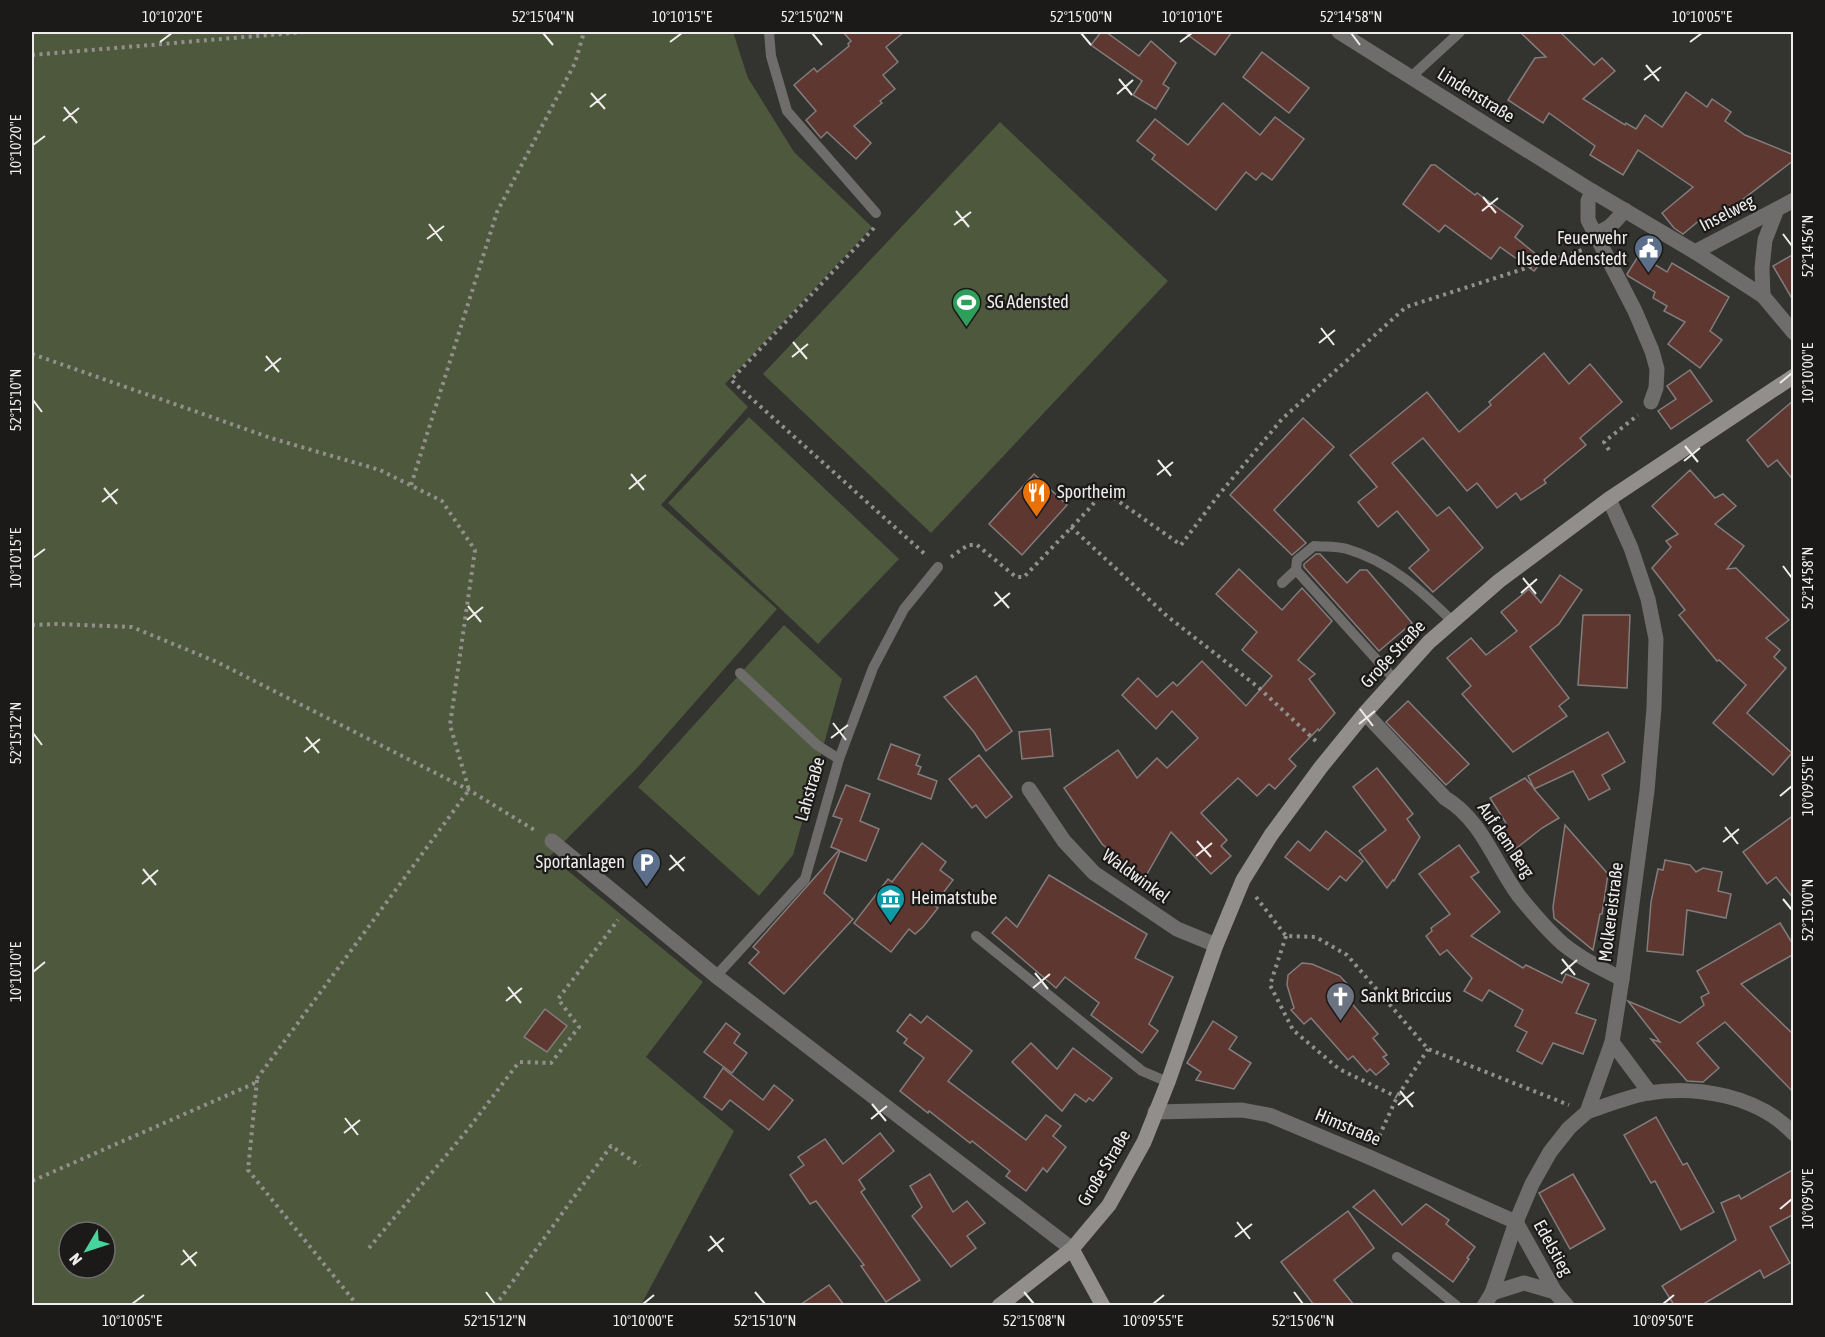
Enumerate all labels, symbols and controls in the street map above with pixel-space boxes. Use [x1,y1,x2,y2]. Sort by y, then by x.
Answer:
text: 10°10'20"E [142,8,203,25]
text: 52°15'04"N [512,8,574,25]
text: 10°10'15"E [652,8,713,25]
text: 52°15'02"N [781,8,843,25]
text: 52°15'00"N [1050,8,1112,25]
text: 10°10'10"E [1162,8,1223,25]
text: 52°14'58"N [1320,8,1382,25]
text: 10°10'05"E [1672,8,1733,25]
street label: Lindenstraße [1434,63,1519,126]
text: 10°10'20"E [7,114,24,175]
street label: Inselweg [1696,190,1758,235]
text: 52°14'56"N [1799,215,1816,277]
place label: Feuerwehr Ilsede Adenstedt [1517,227,1628,269]
public building icon: Feuerwehr Ilsede Adenstedt [1632,232,1664,274]
sports icon: SG Adensted [950,286,982,328]
place label: SG Adensted [987,291,1069,312]
text: 10°10'00"E [1799,342,1816,403]
text: 52°15'10"N [7,369,24,431]
restaurant icon: Sportheim [1020,476,1052,518]
place label: Sportheim [1057,481,1126,502]
text: 10°10'15"E [7,527,24,588]
text: 52°14'58"N [1799,547,1816,609]
street label: Große Straße [1356,615,1429,692]
text: 52°15'12"N [7,702,24,764]
street label: Lahstraße [790,754,829,823]
text: 10°09'55"E [1799,755,1816,816]
street label: Auf dem Berg [1474,798,1539,882]
street label: Waldwinkel [1099,844,1174,907]
parking icon: Sportanlagen [630,846,662,888]
place label: Sportanlagen [536,851,625,872]
street label: Molkereistraße [1594,861,1627,963]
text: 52°15'00"N [1799,879,1816,941]
museum icon: Heimatstube [874,882,906,924]
place label: Heimatstube [911,887,997,908]
text: 10°10'10"E [7,941,24,1002]
church icon: Sankt Briccius [1324,980,1356,1022]
place label: Sankt Briccius [1361,985,1452,1006]
street label: Himstraße [1312,1103,1384,1150]
street label: Große Straße [1073,1126,1134,1210]
text: 10°09'50"E [1799,1168,1816,1229]
street label: Edelstieg [1530,1216,1577,1280]
north arrow [57,1220,117,1280]
text: N [65,1250,85,1269]
text: 10°10'05"E [102,1312,163,1329]
text: 52°15'12"N [464,1312,526,1329]
text: 10°10'00"E [613,1312,674,1329]
text: 52°15'10"N [734,1312,796,1329]
text: 52°15'08"N [1003,1312,1065,1329]
text: 10°09'55"E [1123,1312,1184,1329]
text: 52°15'06"N [1272,1312,1334,1329]
text: 10°09'50"E [1633,1312,1694,1329]

